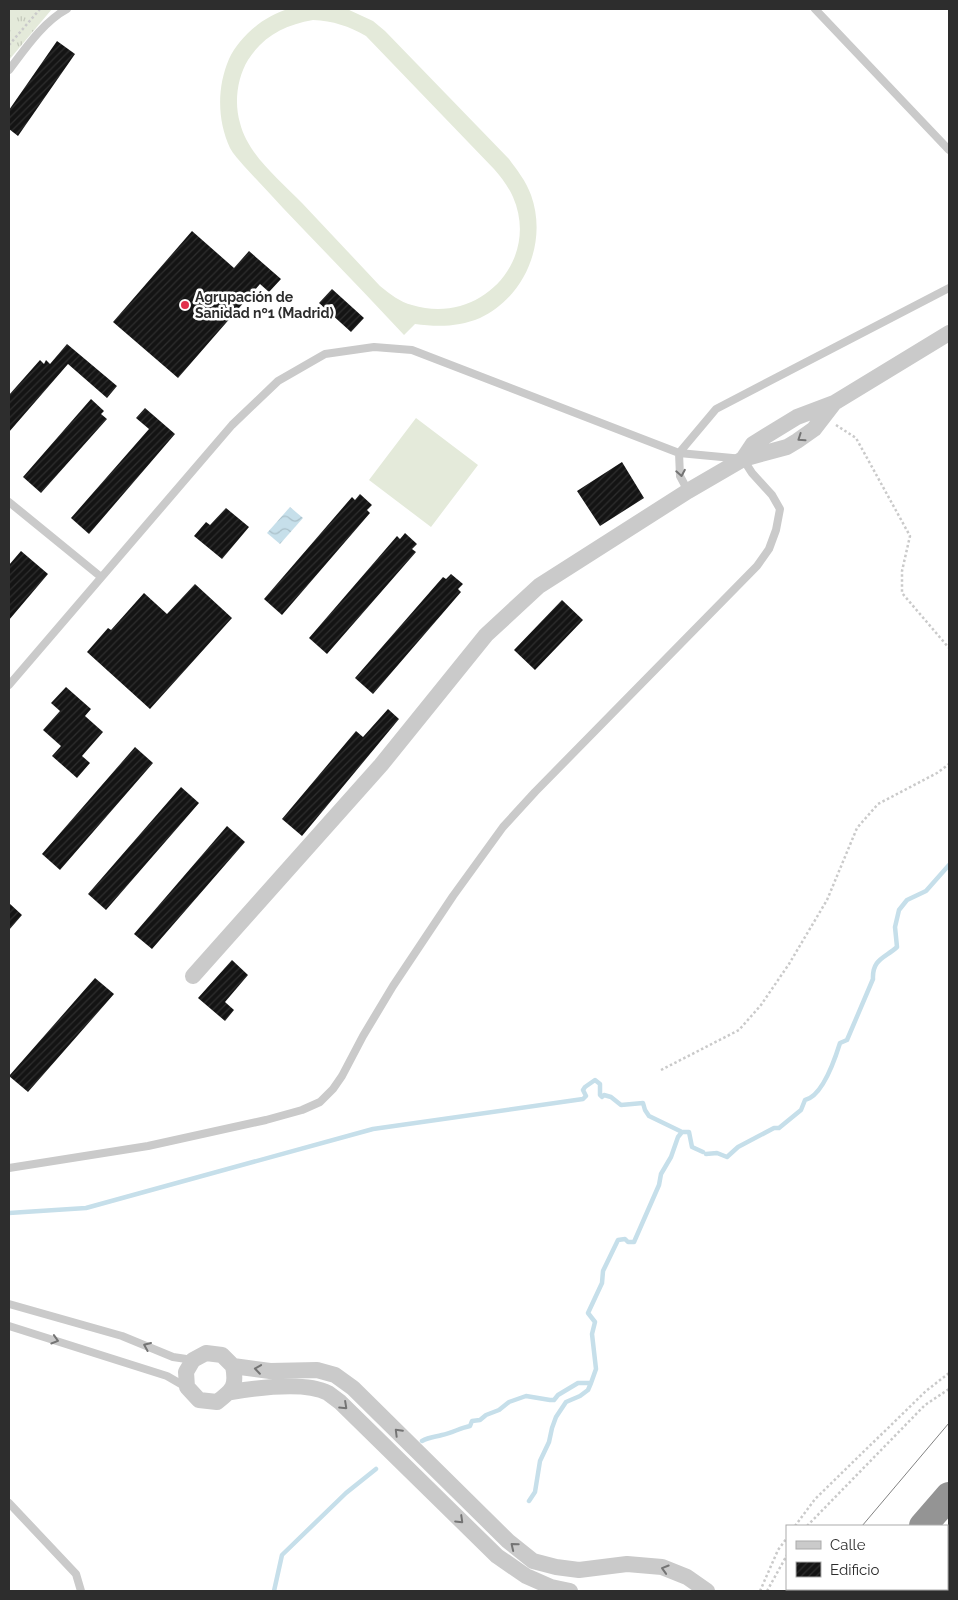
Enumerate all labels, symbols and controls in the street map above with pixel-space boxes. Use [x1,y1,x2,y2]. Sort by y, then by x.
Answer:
place label: Agrupación de Sanidad nº1 (Madrid) [195,289,334,321]
marker: Agrupación de Sanidad nº1 (Madrid) [179,299,191,311]
one-way arrow [797,432,806,442]
one-way arrow [676,468,686,477]
one-way arrow [51,1335,59,1345]
one-way arrow [143,1342,151,1352]
one-way arrow [254,1364,262,1375]
one-way arrow [339,1400,348,1409]
one-way arrow [394,1429,403,1438]
one-way arrow [455,1514,464,1523]
legend [786,1525,948,1590]
text: Calle [830,1536,866,1554]
one-way arrow [510,1542,519,1551]
text: Edificio [830,1561,880,1579]
one-way arrow [661,1565,669,1575]

